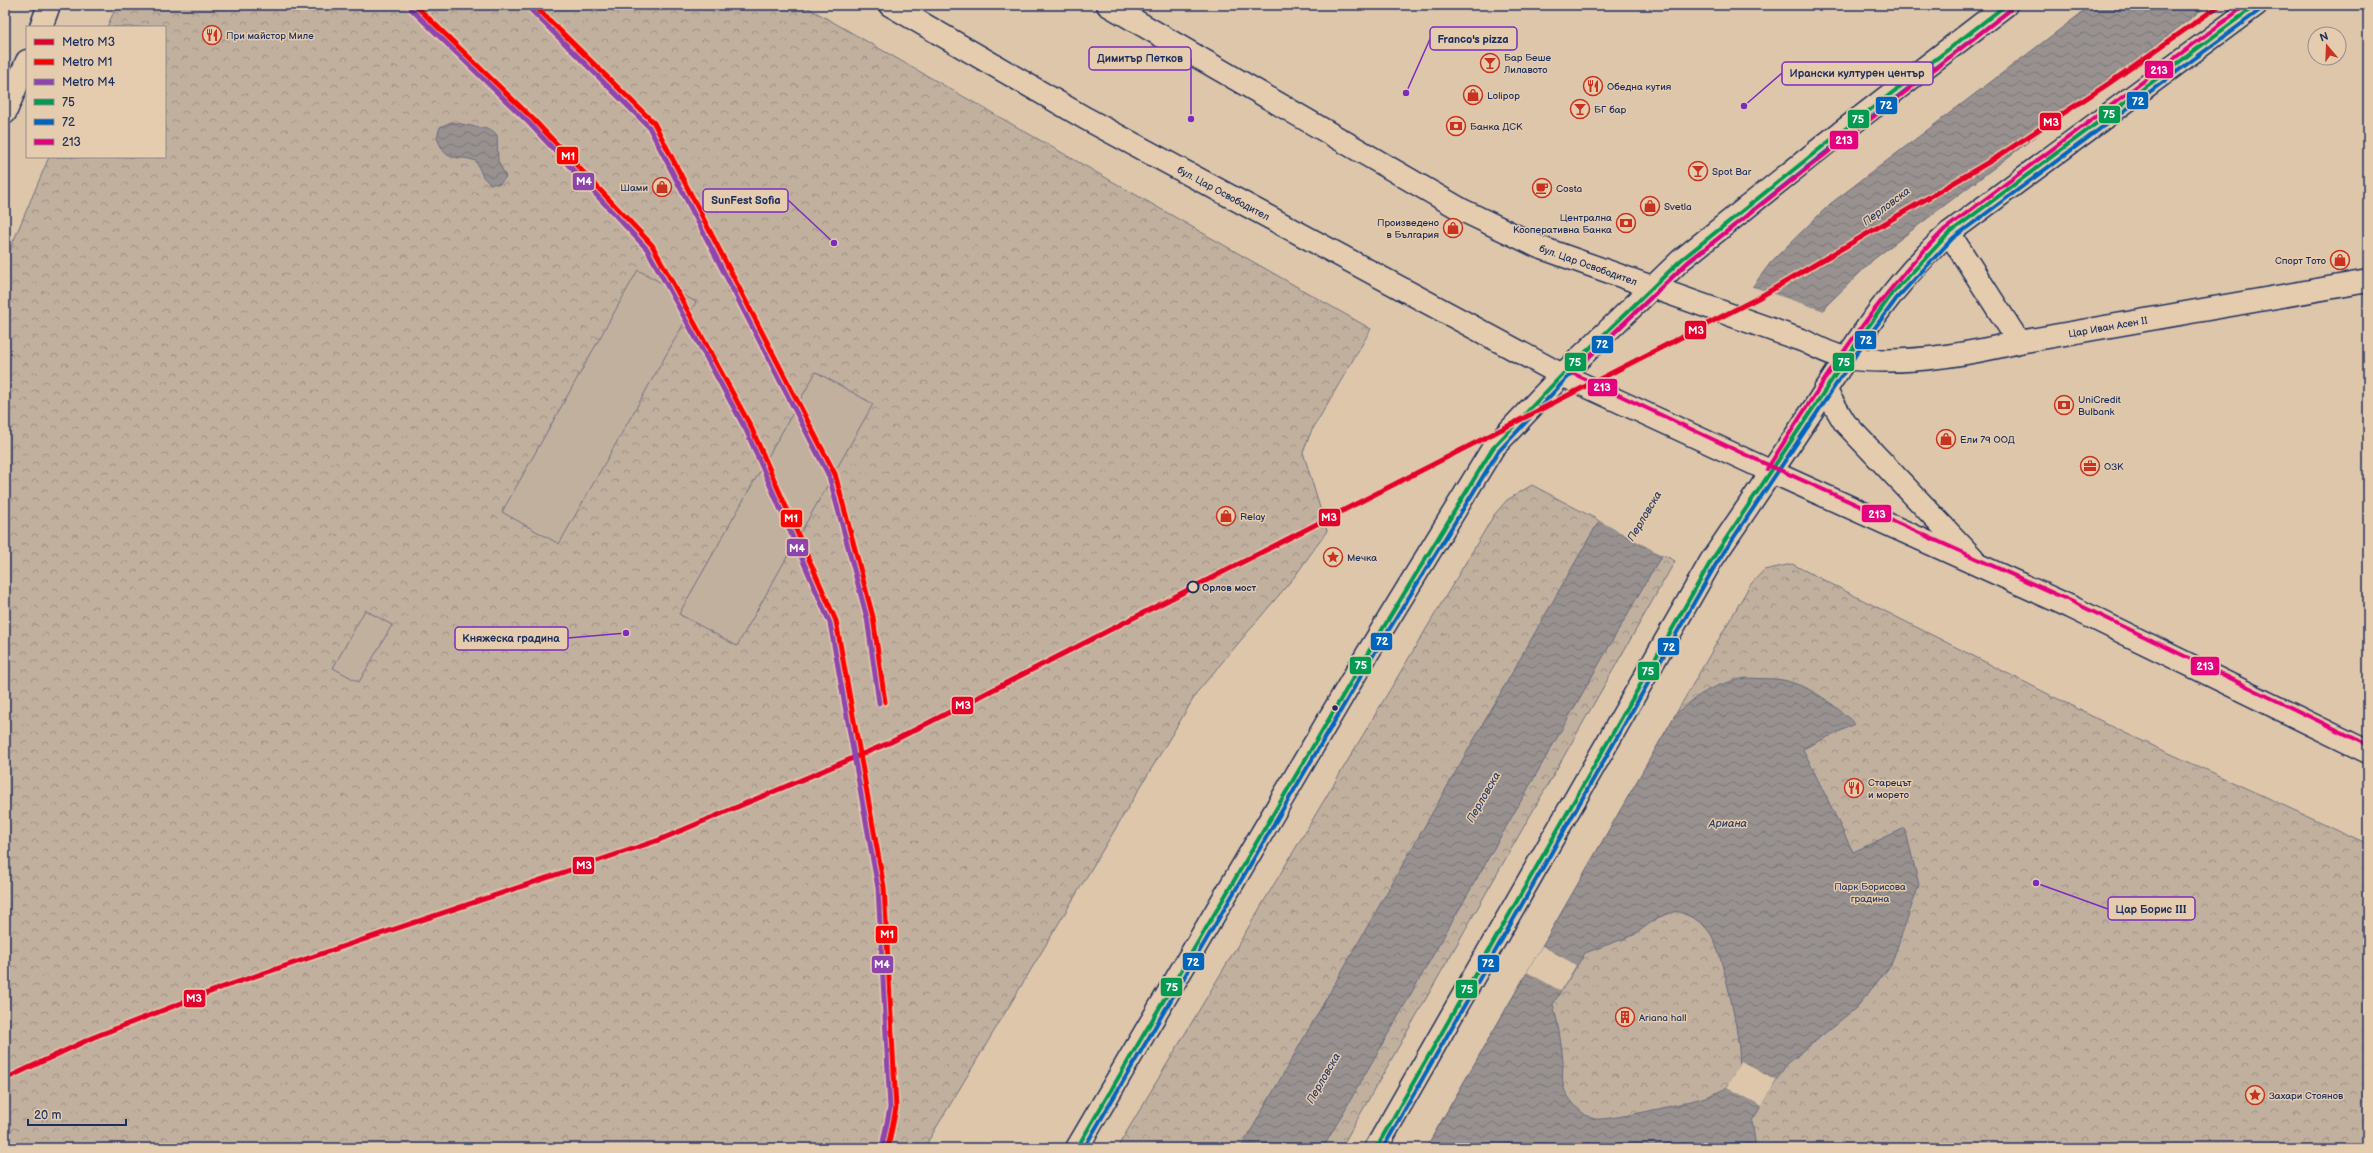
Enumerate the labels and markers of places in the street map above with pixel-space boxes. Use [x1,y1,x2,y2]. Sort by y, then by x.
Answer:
restaurant icon: При майстор Миле [201,24,223,46]
callout: Franco's pizza [1430,27,1517,50]
place label: При майстор Миле [226,30,314,42]
callout: Димитър Петков [1089,47,1191,70]
bar icon: Бар Беше Лилавото [1479,52,1501,74]
place label: Бар Беше Лилавото [1503,52,1551,76]
callout: Ирански културен център [1782,62,1933,85]
restaurant icon: Обедна кутия [1582,75,1604,97]
place label: Обедна кутия [1607,81,1672,93]
shop icon: Lolipop [1462,84,1484,106]
place label: Lolipop [1487,90,1520,102]
bar icon: БГ бар [1569,98,1591,120]
place label: БГ бар [1594,104,1627,116]
bank icon: Банка ДСК [1445,115,1467,137]
place label: Банка ДСК [1470,121,1523,133]
bar icon: Spot Bar [1687,160,1709,182]
place label: Spot Bar [1712,166,1752,178]
shop icon: Шами [651,176,673,198]
cafe icon: Costa [1531,177,1553,199]
place label: Шами [620,182,648,194]
place label: Costa [1556,183,1583,195]
callout: SunFest Sofia [703,189,788,212]
shop icon: Svetla [1639,195,1661,217]
place label: Svetla [1664,201,1692,213]
place label: Централна Кооперативна Банка [1513,212,1612,236]
bank icon: Централна Кооперативна Банка [1615,212,1637,234]
place label: Произведено в България [1377,217,1439,241]
shop icon: Произведено в България [1442,217,1464,239]
shop icon: Спорт Тото [2329,249,2351,271]
place label: Спорт Тото [2275,255,2326,267]
bank icon: UniCredit Bulbank [2053,394,2075,416]
place label: UniCredit Bulbank [2078,394,2121,418]
shop icon: Ели 79 ООД [1935,428,1957,450]
place label: Ели 79 ООД [1960,434,2015,446]
office icon: ОЗК [2079,455,2101,477]
place label: ОЗК [2104,461,2124,473]
shop icon: Relay [1215,505,1237,527]
place label: Relay [1240,511,1266,523]
place icon: Мечка [1322,546,1344,568]
place label: Мечка [1347,552,1377,564]
marker: Орлов мост [1186,580,1200,594]
place label: Орлов мост [1202,582,1257,594]
callout: Княжеска градина [455,627,568,650]
unlabelled marker [1330,703,1340,713]
restaurant icon: Старецът и морето [1843,777,1865,799]
place label: Старецът и морето [1868,777,1912,801]
callout: Цар Борис III [2108,897,2195,920]
building icon: Ariana hall [1614,1006,1636,1028]
place label: Ariana hall [1639,1012,1686,1024]
place icon: Захари Стоянов [2244,1084,2266,1106]
place label: Захари Стоянов [2269,1090,2344,1102]

